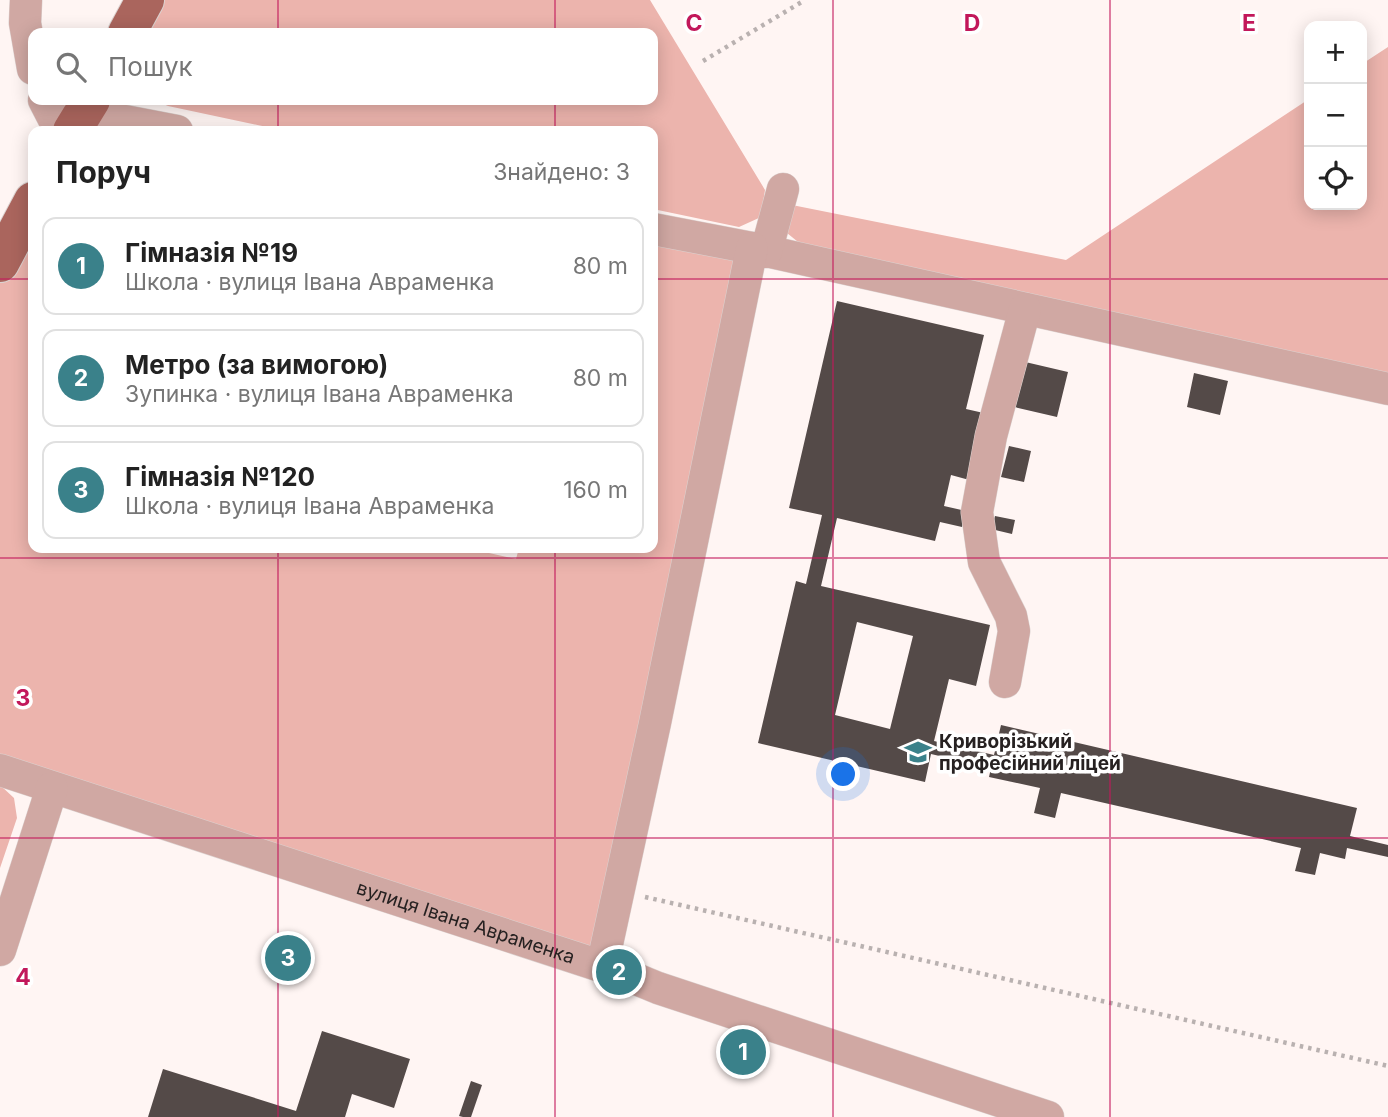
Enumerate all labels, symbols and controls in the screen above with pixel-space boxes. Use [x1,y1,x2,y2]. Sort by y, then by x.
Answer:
text: C [685,9,703,37]
text: D [964,9,980,37]
text: E [1242,9,1256,37]
map controls [1304,21,1367,210]
button: + [1304,21,1367,84]
search box [28,28,658,105]
icon: search [52,48,90,86]
text: Пошук [108,51,193,82]
button: − [1304,84,1367,147]
button: locate [1304,147,1367,210]
text: Поруч [56,154,151,190]
text: Знайдено: 3 [493,158,630,186]
text: Гімназія №19 [125,237,298,268]
text: 1 [76,252,86,280]
text: 80 m [573,252,628,280]
text: Школа · вулиця Івана Авраменка [125,268,494,296]
text: Метро (за вимогою) [125,349,388,380]
text: 2 [74,364,88,392]
text: 80 m [573,364,628,392]
text: Зупинка · вулиця Івана Авраменка [125,380,514,408]
text: Гімназія №120 [125,461,315,492]
text: 3 [74,476,88,504]
text: 160 m [563,476,628,504]
text: Школа · вулиця Івана Авраменка [125,492,494,520]
text: 3 [16,684,30,712]
place label: Криворізький професійний ліцей [939,730,1121,775]
school or university icon: Криворізький професійний ліцей [903,737,933,767]
your location [826,757,860,791]
street label: вулиця Івана Авраменка [354,876,578,969]
pin: 3 [265,932,311,984]
pin: 2 [596,946,642,998]
text: 4 [15,963,31,991]
pin: 1 [720,1026,766,1078]

